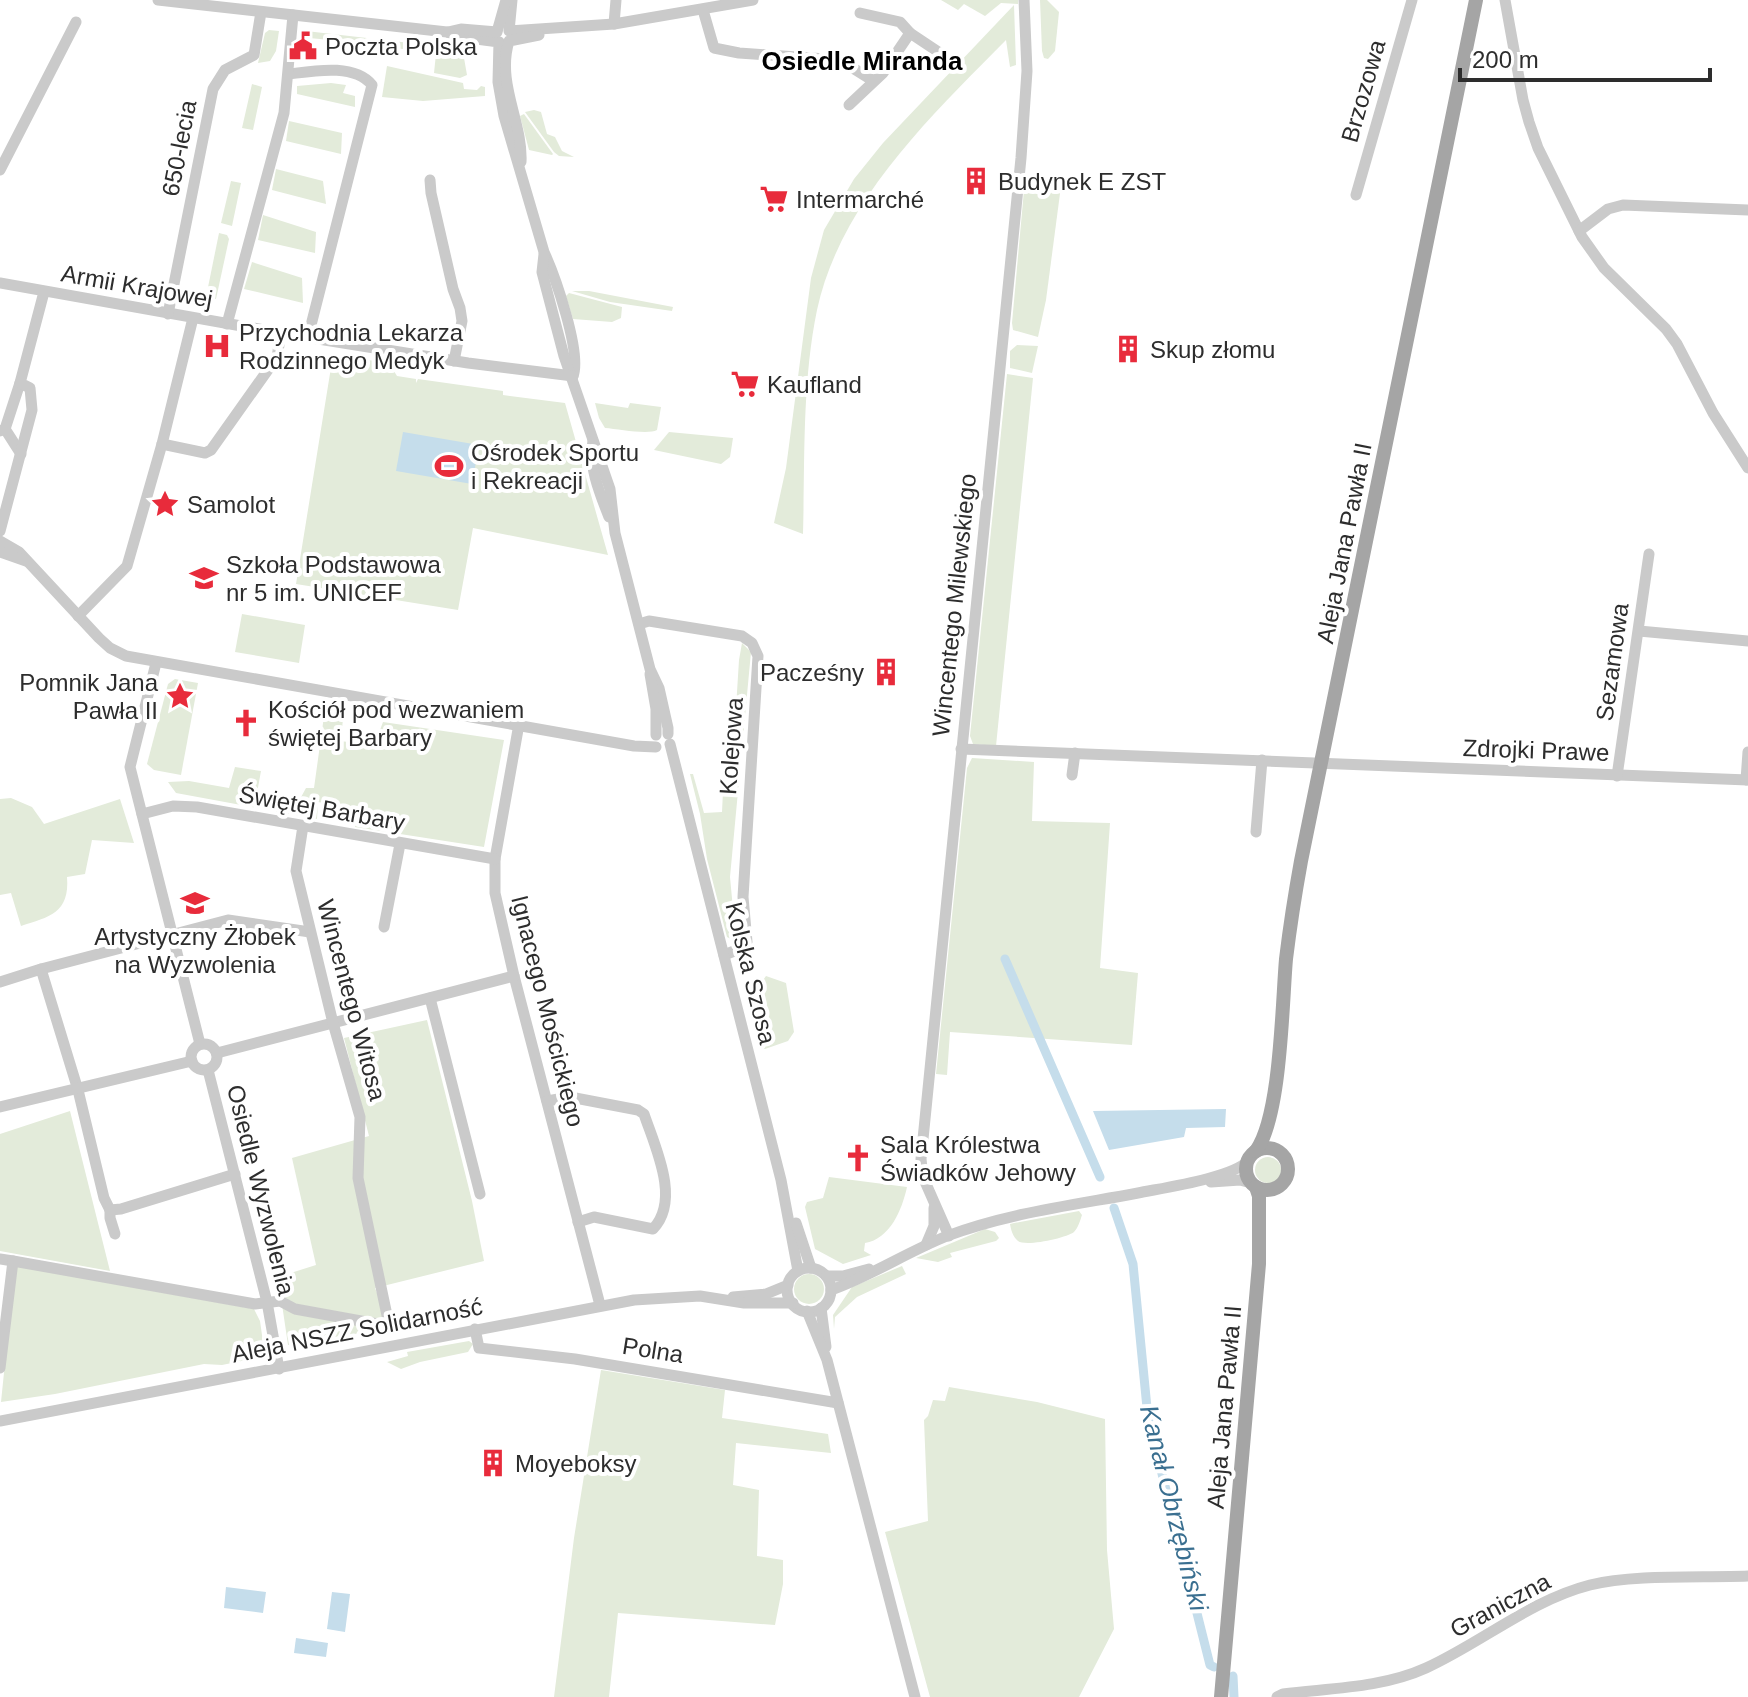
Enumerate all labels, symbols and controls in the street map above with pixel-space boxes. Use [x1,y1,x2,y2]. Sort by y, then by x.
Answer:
public building icon: Poczta Polska [288,31,318,61]
scale bar [1460,32,1710,82]
place label: Poczta Polska [325,33,478,60]
street label: Brzozowa [1336,36,1391,145]
district label: Osiedle Miranda [762,46,963,76]
text: 200 m [1472,46,1539,73]
street label: 650-lecia [156,97,202,198]
building icon: Budynek E ZST [961,166,991,196]
place label: Budynek E ZST [998,168,1166,195]
supermarket icon: Intermarché [759,184,789,214]
place label: Intermarché [796,186,924,213]
street label: Armii Krajowej [59,259,215,313]
place label: Przychodnia Lekarza Rodzinnego Medyk [239,319,464,374]
hospital icon: Przychodnia Lekarza Rodzinnego Medyk [202,331,232,361]
building icon: Skup złomu [1113,334,1143,364]
place label: Skup złomu [1150,336,1275,363]
supermarket icon: Kaufland [730,369,760,399]
place label: Kaufland [767,371,862,398]
place label: Ośrodek Sportu i Rekreacji [471,439,639,494]
street label: Aleja Jana Pawła II [1311,440,1377,646]
sports icon: Ośrodek Sportu i Rekreacji [434,451,464,481]
street label: Wincentego Milewskiego [927,472,981,738]
place icon: Samolot [150,489,180,519]
place label: Samolot [187,491,275,518]
place label: Szkoła Podstawowa nr 5 im. UNICEF [226,551,441,606]
school or university icon: Szkoła Podstawowa nr 5 im. UNICEF [189,563,219,593]
street label: Sezamowa [1590,601,1634,723]
building icon: Pacześny [871,657,901,687]
place label: Pacześny [760,659,864,686]
place label: Pomnik Jana Pawła II [19,669,159,724]
place icon: Pomnik Jana Pawła II [165,681,195,711]
place label: Kościół pod wezwaniem świętej Barbary [268,696,524,751]
street label: Kolejowa [714,696,748,796]
church icon: Kościół pod wezwaniem świętej Barbary [231,708,261,738]
street label: Zdrojki Prawe [1462,734,1610,766]
street label: Świętej Barbary [237,780,407,836]
school or university icon: Artystyczny Żłobek na Wyzwolenia [180,888,210,918]
street label: Ignacego Mościckiego [506,893,590,1129]
street label: Wincentego Witosa [312,897,392,1104]
street label: Kolska Szosa [720,899,782,1047]
place label: Artystyczny Żłobek na Wyzwolenia [94,923,297,978]
street label: Osiedle Wyzwolenia [222,1082,300,1299]
place label: Sala Królestwa Świadków Jehowy [880,1131,1076,1186]
church icon: Sala Królestwa Świadków Jehowy [843,1143,873,1173]
street label: Aleja NSZZ Solidarność [229,1292,485,1368]
street label: Aleja Jana Pawła II [1202,1304,1246,1510]
street label: Polna [621,1332,686,1368]
water label: Kanał Obrzębiński [1134,1402,1214,1615]
building icon: Moyeboksy [478,1448,508,1478]
place label: Moyeboksy [515,1450,636,1477]
street label: Graniczna [1445,1567,1555,1643]

